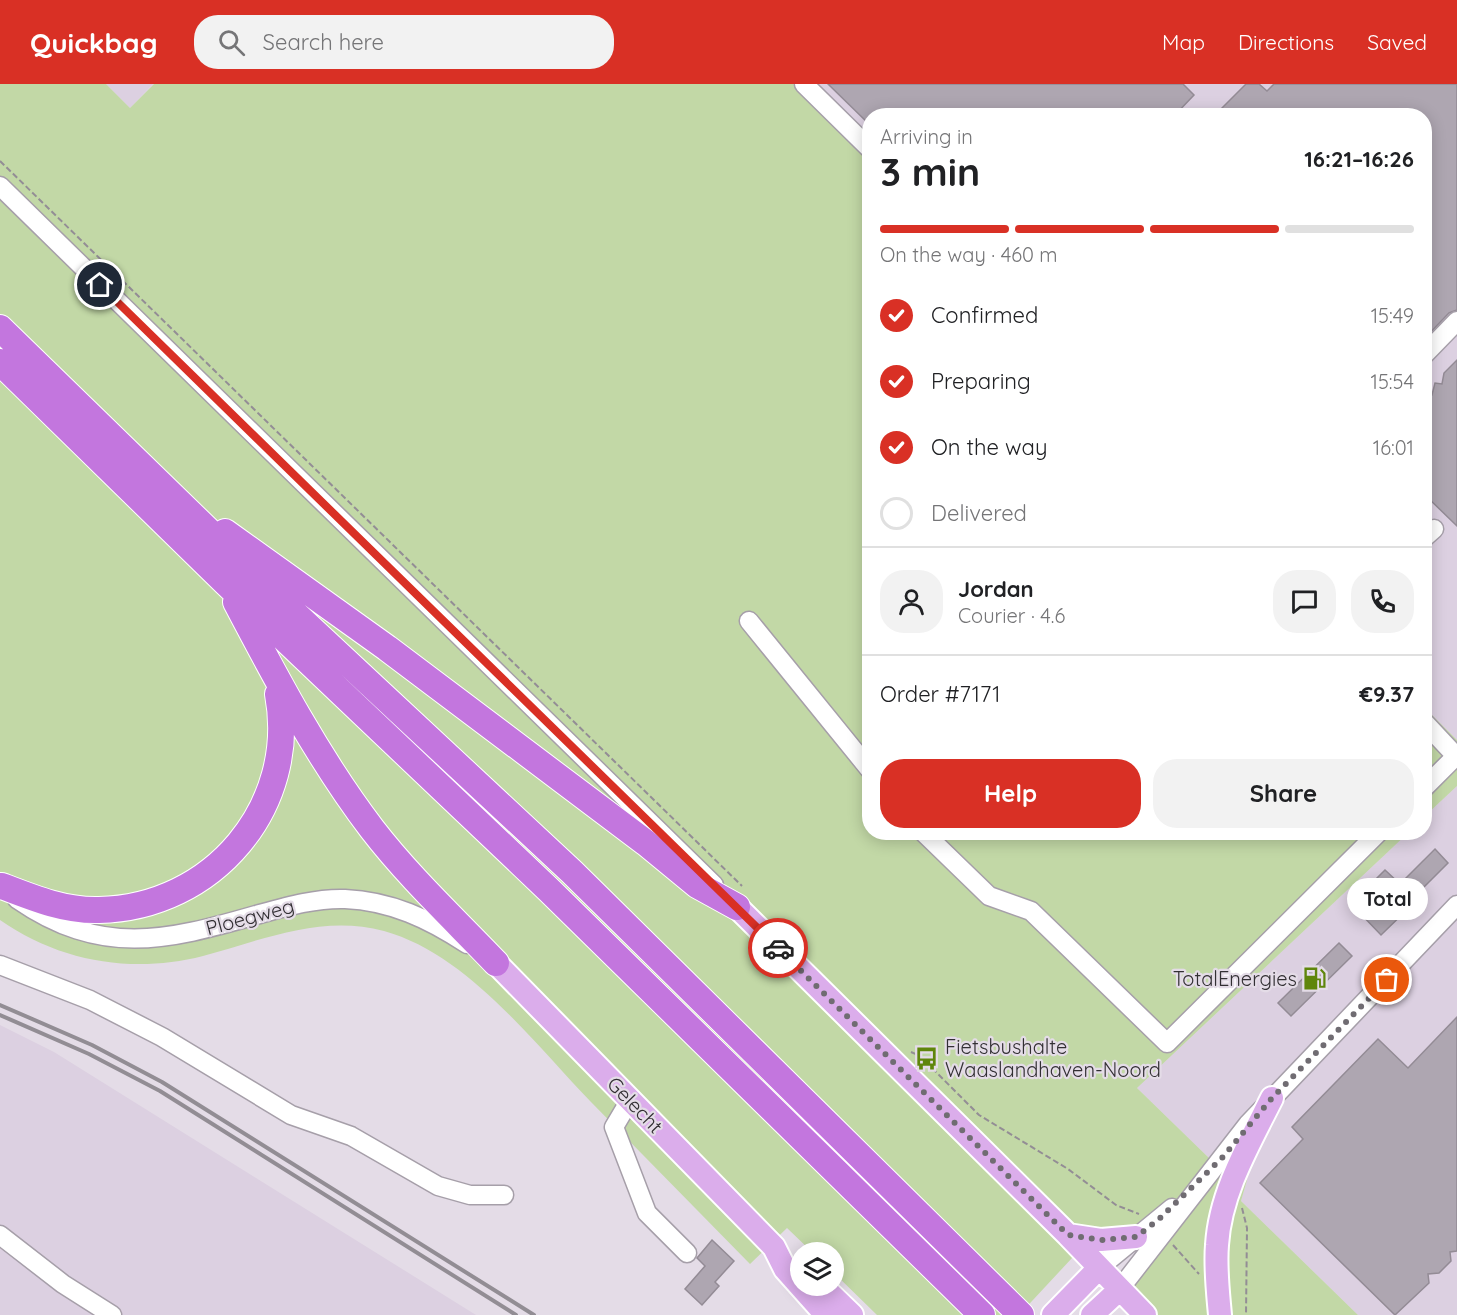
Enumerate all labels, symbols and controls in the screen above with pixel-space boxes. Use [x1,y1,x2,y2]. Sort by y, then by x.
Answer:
search box [194,15,614,69]
text: Quickbag [30,25,158,60]
icon: search [215,26,248,59]
text: Search here [263,28,384,56]
text: Map [1162,29,1205,55]
text: Directions [1238,29,1334,55]
text: Saved [1367,29,1427,55]
text: Arriving in [880,124,973,149]
text: 16:21–16:26 [1304,145,1414,173]
text: 3 min [880,147,980,196]
text: On the way · 460 m [880,242,1058,267]
pin [74,259,125,310]
icon: home [83,268,116,301]
icon: check [880,299,913,332]
text: Confirmed [931,301,1038,329]
text: 15:49 [1371,303,1414,328]
icon: check [880,365,913,398]
text: Preparing [931,367,1031,395]
text: 15:54 [1371,369,1414,394]
icon: check [880,431,913,464]
text: On the way [931,433,1047,461]
text: 16:01 [1373,435,1414,460]
text: Delivered [931,499,1027,527]
button: person [880,570,943,633]
button: chat [1273,570,1336,633]
button: phone [1351,570,1414,633]
text: Jordan [958,575,1034,603]
text: Courier · 4.6 [958,603,1065,628]
text: Order #7171 [880,680,1000,708]
text: €9.37 [1359,680,1414,708]
button: Help [880,759,1141,828]
button: Share [1153,759,1414,828]
callout: Total [1346,878,1428,920]
text: Total [1363,886,1412,911]
street label: Ploegweg [203,893,297,940]
courier [748,918,808,978]
icon: car [762,932,795,965]
pin [1361,954,1412,1005]
icon: bag [1370,963,1403,996]
place label: TotalEnergies [1173,966,1297,991]
fuel station icon: TotalEnergies [1302,966,1328,992]
place label: Fietsbushalte Waaslandhaven-Noord [945,1034,1161,1082]
bus stop icon: Fietsbushalte Waaslandhaven-Noord [914,1045,940,1071]
street label: Gelecht [602,1071,669,1138]
map controls [790,1242,844,1296]
button: layers [790,1242,844,1296]

